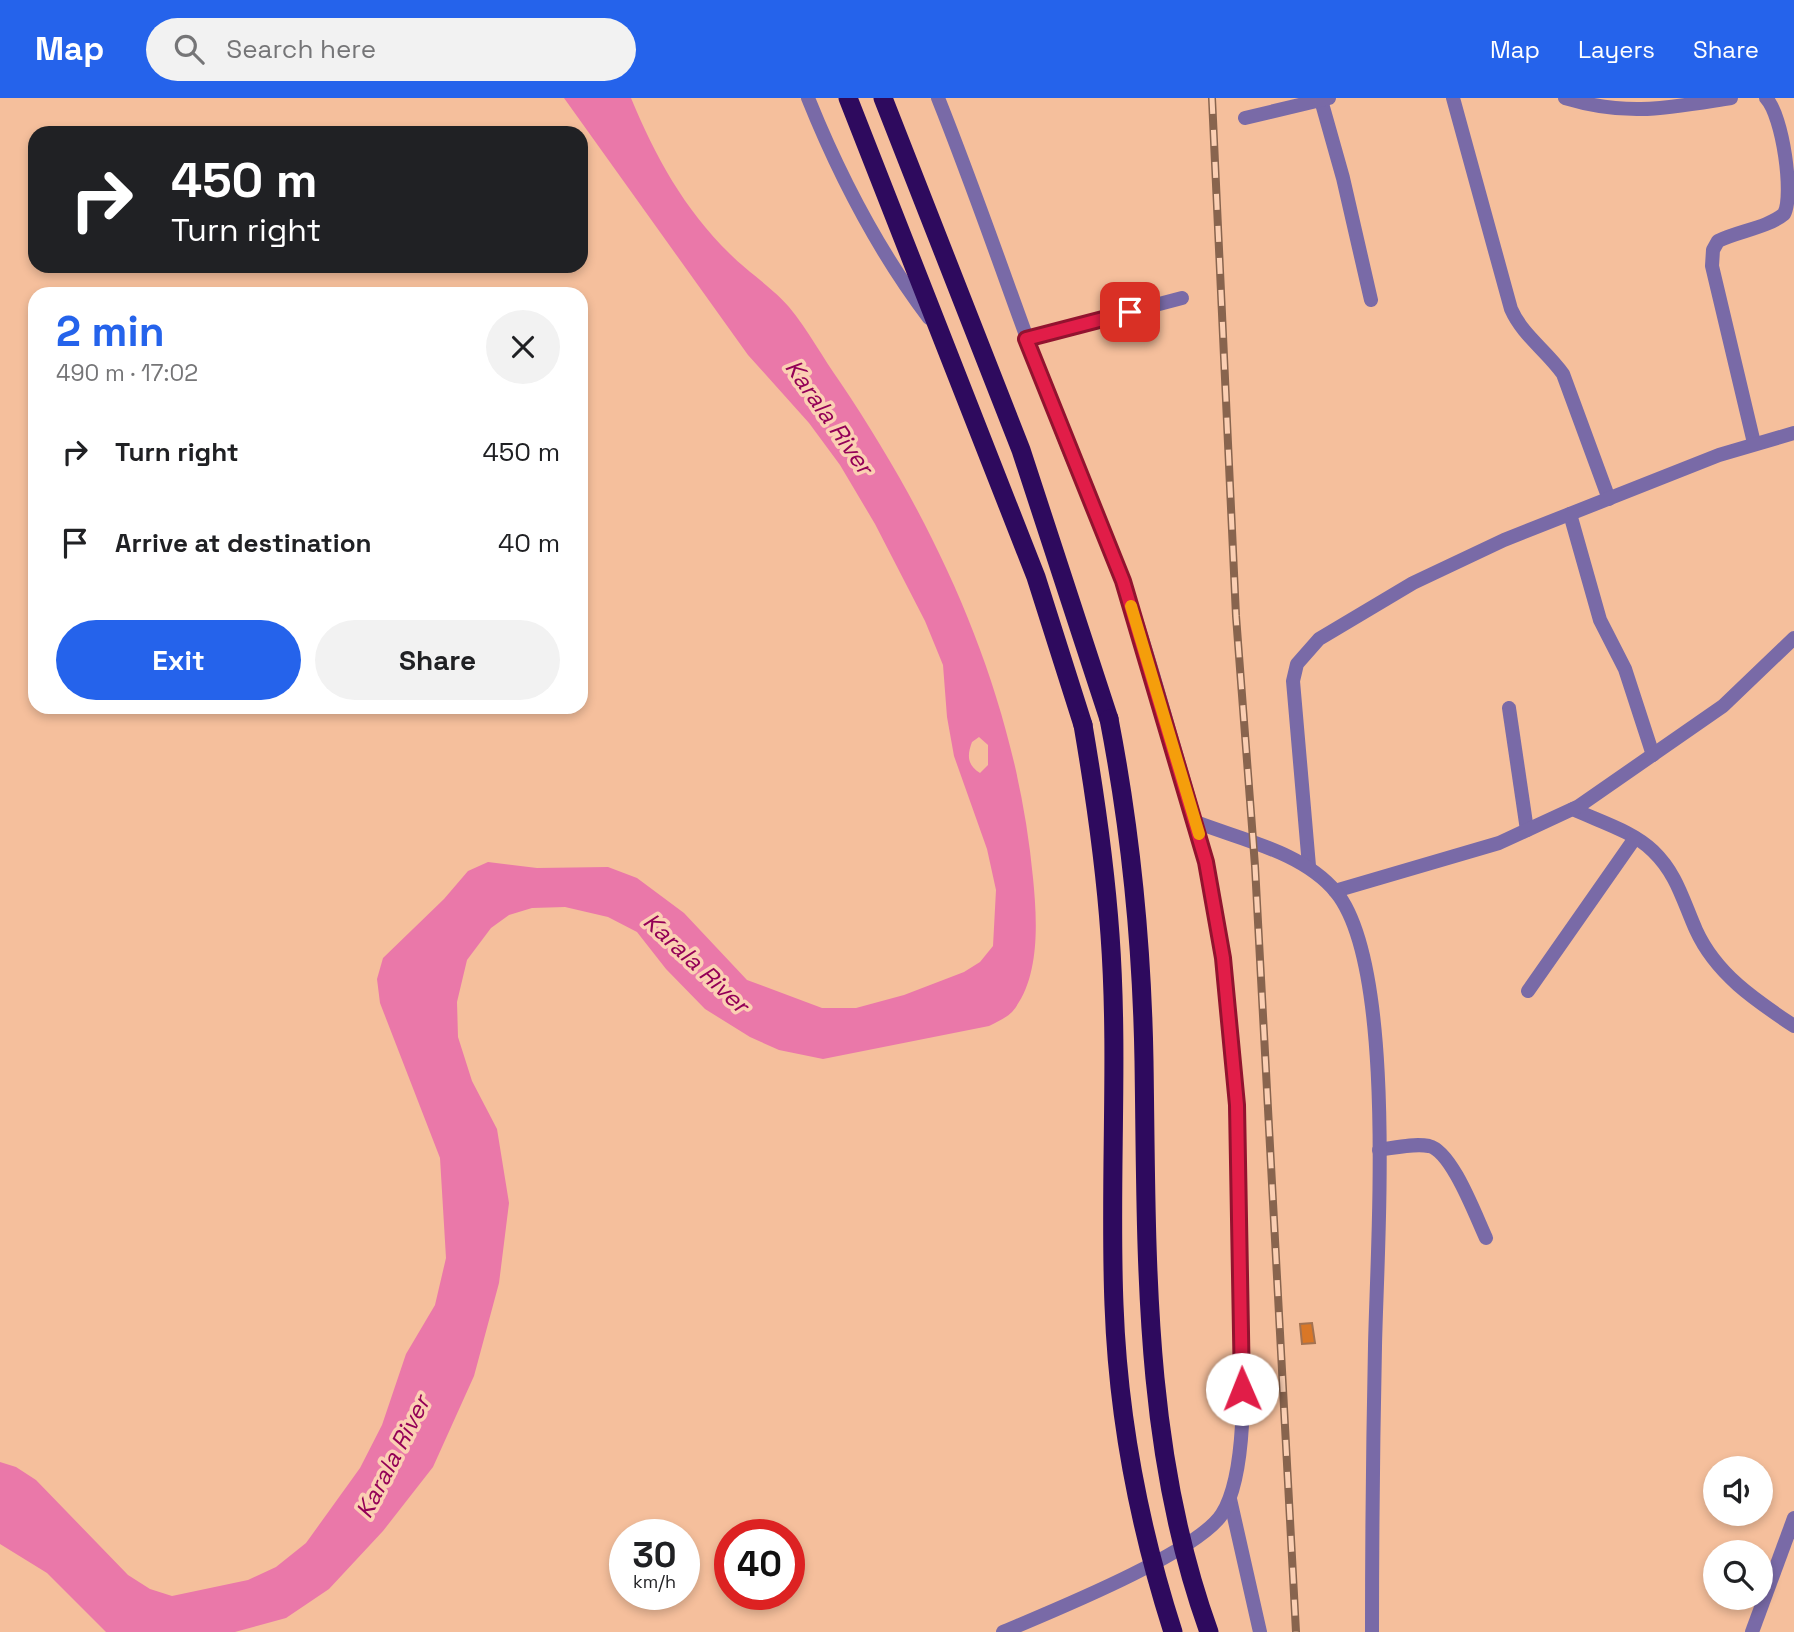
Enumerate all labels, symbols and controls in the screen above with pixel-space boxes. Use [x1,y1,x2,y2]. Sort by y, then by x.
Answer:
search box [146,18,636,81]
text: Map [35,28,104,70]
icon: search [170,30,208,68]
text: Search here [226,32,376,66]
text: Map [1490,34,1540,65]
text: Layers [1578,34,1655,65]
text: Share [1693,34,1759,65]
text: 450 m [171,149,318,211]
icon: right [56,154,147,245]
text: Turn right [171,210,321,250]
pin [1100,282,1160,342]
icon: arrive [1111,293,1149,331]
text: 2 min [56,305,165,358]
button: close [486,310,560,384]
water label: Karala River [778,353,882,483]
text: 490 m · 17:02 [56,358,198,388]
icon: right [56,433,94,471]
text: Turn right [115,435,239,469]
text: 450 m [482,435,560,469]
icon: arrive [56,524,94,562]
text: Arrive at destination [115,526,372,560]
text: 40 m [498,526,560,560]
button: Exit [56,620,301,700]
button: Share [315,620,560,700]
water label: Karala River [637,906,758,1021]
position arrow [1205,1352,1279,1426]
water label: Karala River [348,1388,438,1523]
map controls [1703,1456,1773,1610]
button: sound [1703,1456,1773,1526]
speed limit sign: 40 [714,1519,805,1610]
text: 30 [633,1533,676,1577]
button: search [1703,1540,1773,1610]
text: km/h [633,1570,676,1593]

